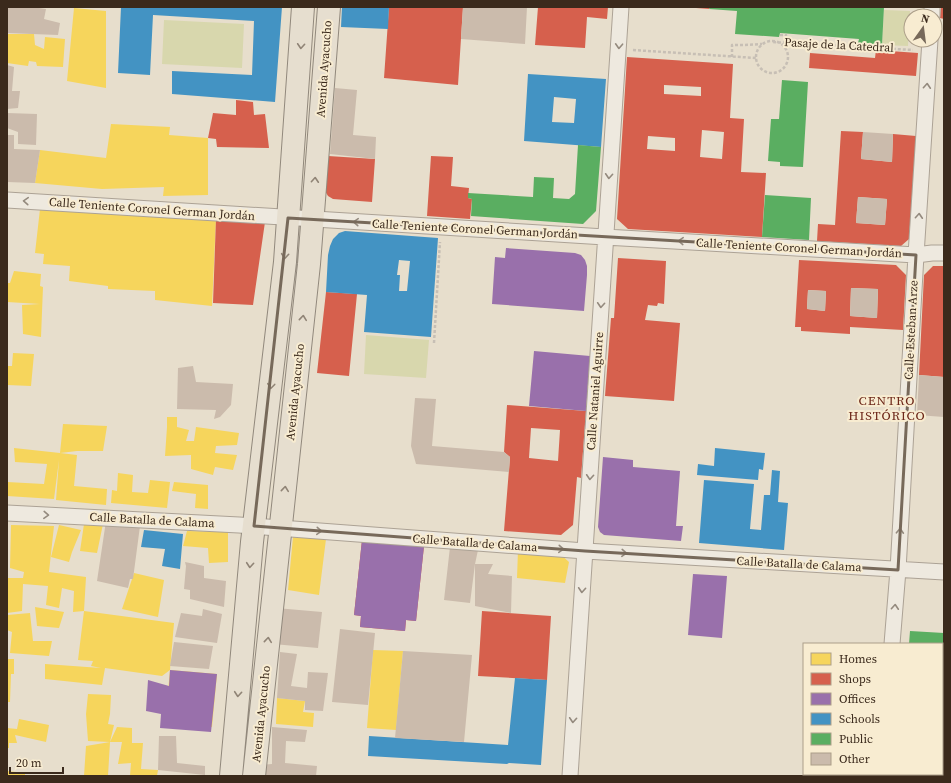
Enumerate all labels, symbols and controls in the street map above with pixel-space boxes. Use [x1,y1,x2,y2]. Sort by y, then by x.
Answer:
north arrow [903,8,943,48]
text: N [920,11,931,27]
street label: Avenida Ayacucho [313,19,335,118]
street label: Pasaje de la Catedral [784,34,895,56]
one-way arrow [296,43,305,49]
one-way arrow [614,43,623,49]
one-way arrow [923,83,932,89]
one-way arrow [605,173,614,179]
one-way arrow [311,177,320,183]
street label: Calle Teniente Coronel German Jordán [48,194,256,224]
one-way arrow [23,197,29,205]
one-way arrow [914,213,923,219]
street label: Calle Teniente Coronel German Jordán [371,216,579,242]
one-way arrow [353,218,359,226]
street label: Calle Teniente Coronel German Jordán [695,235,903,261]
one-way arrow [678,237,684,246]
one-way arrow [281,253,290,259]
street label: Calle Esteban Arze [900,280,922,380]
one-way arrow [596,302,605,308]
one-way arrow [298,315,307,321]
street label: Calle Nataniel Aguirre [583,331,607,451]
street label: Avenida Ayacucho [282,342,308,441]
one-way arrow [266,383,275,389]
district label: CENTRO HISTÓRICO [848,392,926,424]
one-way arrow [585,474,594,480]
one-way arrow [280,486,289,493]
street label: Calle Batalla de Calama [89,509,216,531]
one-way arrow [43,511,49,519]
one-way arrow [316,527,322,536]
one-way arrow [895,528,904,534]
street label: Calle Batalla de Calama [412,531,539,555]
one-way arrow [558,545,564,554]
one-way arrow [621,549,627,558]
street label: Calle Batalla de Calama [736,553,863,575]
one-way arrow [246,562,255,568]
one-way arrow [578,587,587,593]
one-way arrow [890,604,899,610]
one-way arrow [264,637,273,643]
legend [803,643,943,775]
text: Homes [839,651,877,667]
street label: Avenida Ayacucho [248,664,274,763]
text: Shops [839,671,871,687]
one-way arrow [234,691,243,697]
text: Offices [839,691,876,707]
text: Schools [839,711,880,727]
one-way arrow [569,717,578,723]
text: Public [839,731,873,747]
scale bar [10,749,63,775]
text: Other [839,751,870,767]
text: 20 m [16,755,42,771]

